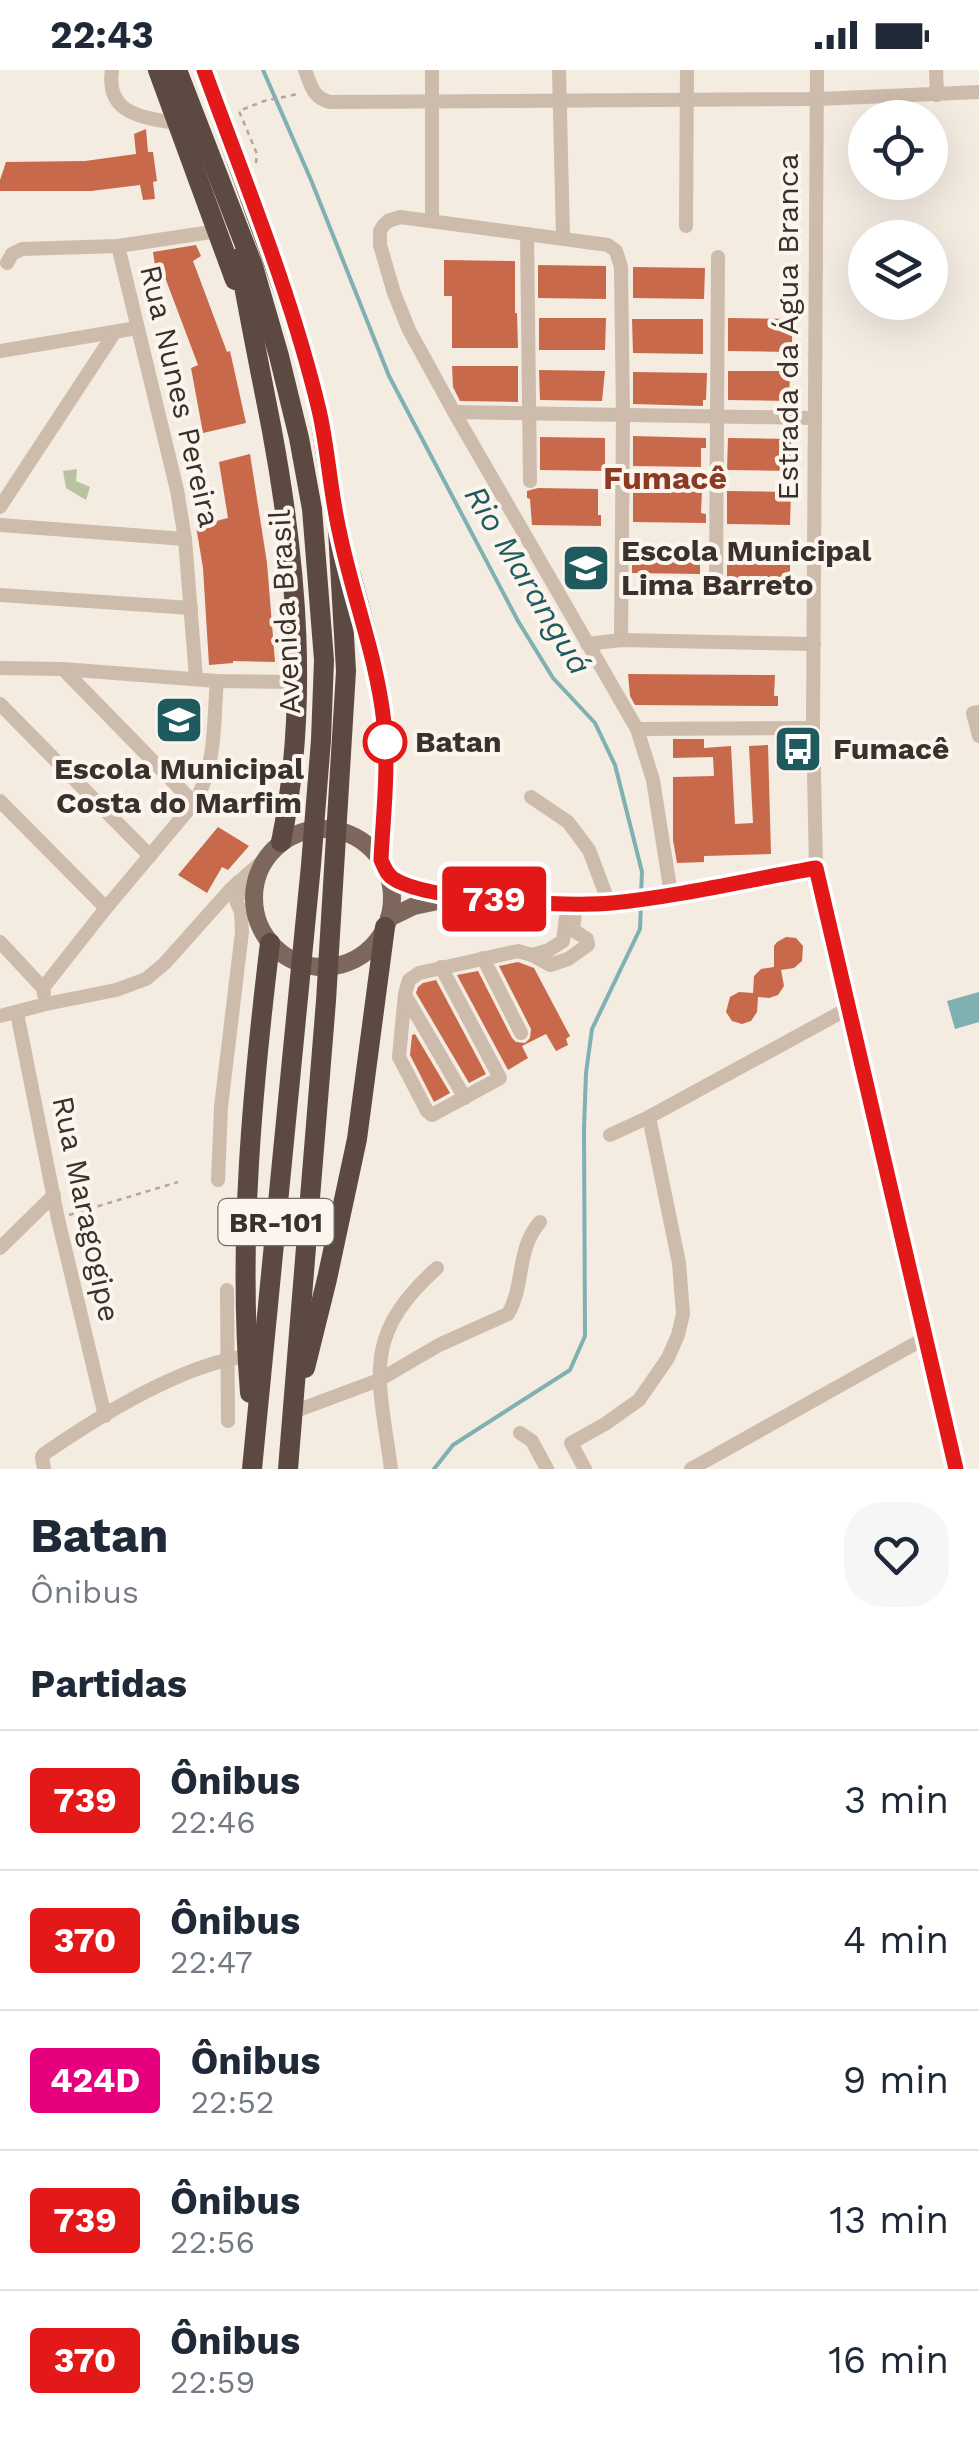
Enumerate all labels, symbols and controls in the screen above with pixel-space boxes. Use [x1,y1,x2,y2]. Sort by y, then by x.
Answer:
text: 22:43 [50,13,154,57]
map controls [848,100,948,320]
button: locate [848,100,948,200]
street label: Estrada da Água Branca [770,153,805,501]
button: layers [848,220,948,320]
street label: Rua Nunes Pereira [133,261,228,530]
district label: Fumacê [603,459,727,497]
water label: Rio Maranguá [457,479,599,681]
street label: Avenida Brasil [262,509,307,715]
place label: Escola Municipal Lima Barreto [621,533,871,602]
school or university icon: Escola Municipal Lima Barreto [560,542,612,594]
school or university icon: Escola Municipal Costa do Marfim [153,694,205,746]
marker: Batan [364,721,406,763]
bus stop icon: Fumacê [772,723,824,775]
place label: Batan [415,724,502,759]
place label: Fumacê [833,731,949,766]
place label: Escola Municipal Costa do Marfim [54,751,304,820]
line badge: 739 [436,866,552,932]
text: 739 [462,878,526,920]
street label: Rua Maragogipe [45,1093,128,1325]
road number: BR-101 [218,1199,334,1245]
button: heart [844,1502,949,1607]
text: Batan [30,1507,169,1564]
text: Ônibus [30,1573,139,1611]
text: Partidas [30,1662,187,1706]
text: Ônibus [170,1759,300,1803]
text: 3 min [844,1778,949,1822]
text: 739 [53,1779,117,1821]
text: 22:46 [170,1803,256,1841]
text: Ônibus [170,1899,300,1943]
text: 4 min [843,1918,949,1962]
text: 370 [54,1919,116,1961]
text: 22:47 [170,1943,253,1981]
text: Ônibus [190,2039,321,2083]
text: 9 min [843,2058,949,2102]
text: 424D [50,2059,140,2101]
text: 22:52 [190,2083,274,2121]
text: Ônibus [170,2179,300,2223]
text: 13 min [829,2198,949,2242]
text: 739 [53,2199,117,2241]
text: 22:56 [170,2223,255,2261]
text: Ônibus [170,2319,300,2363]
text: 16 min [828,2338,949,2382]
text: 370 [54,2339,116,2381]
text: 22:59 [170,2363,255,2401]

